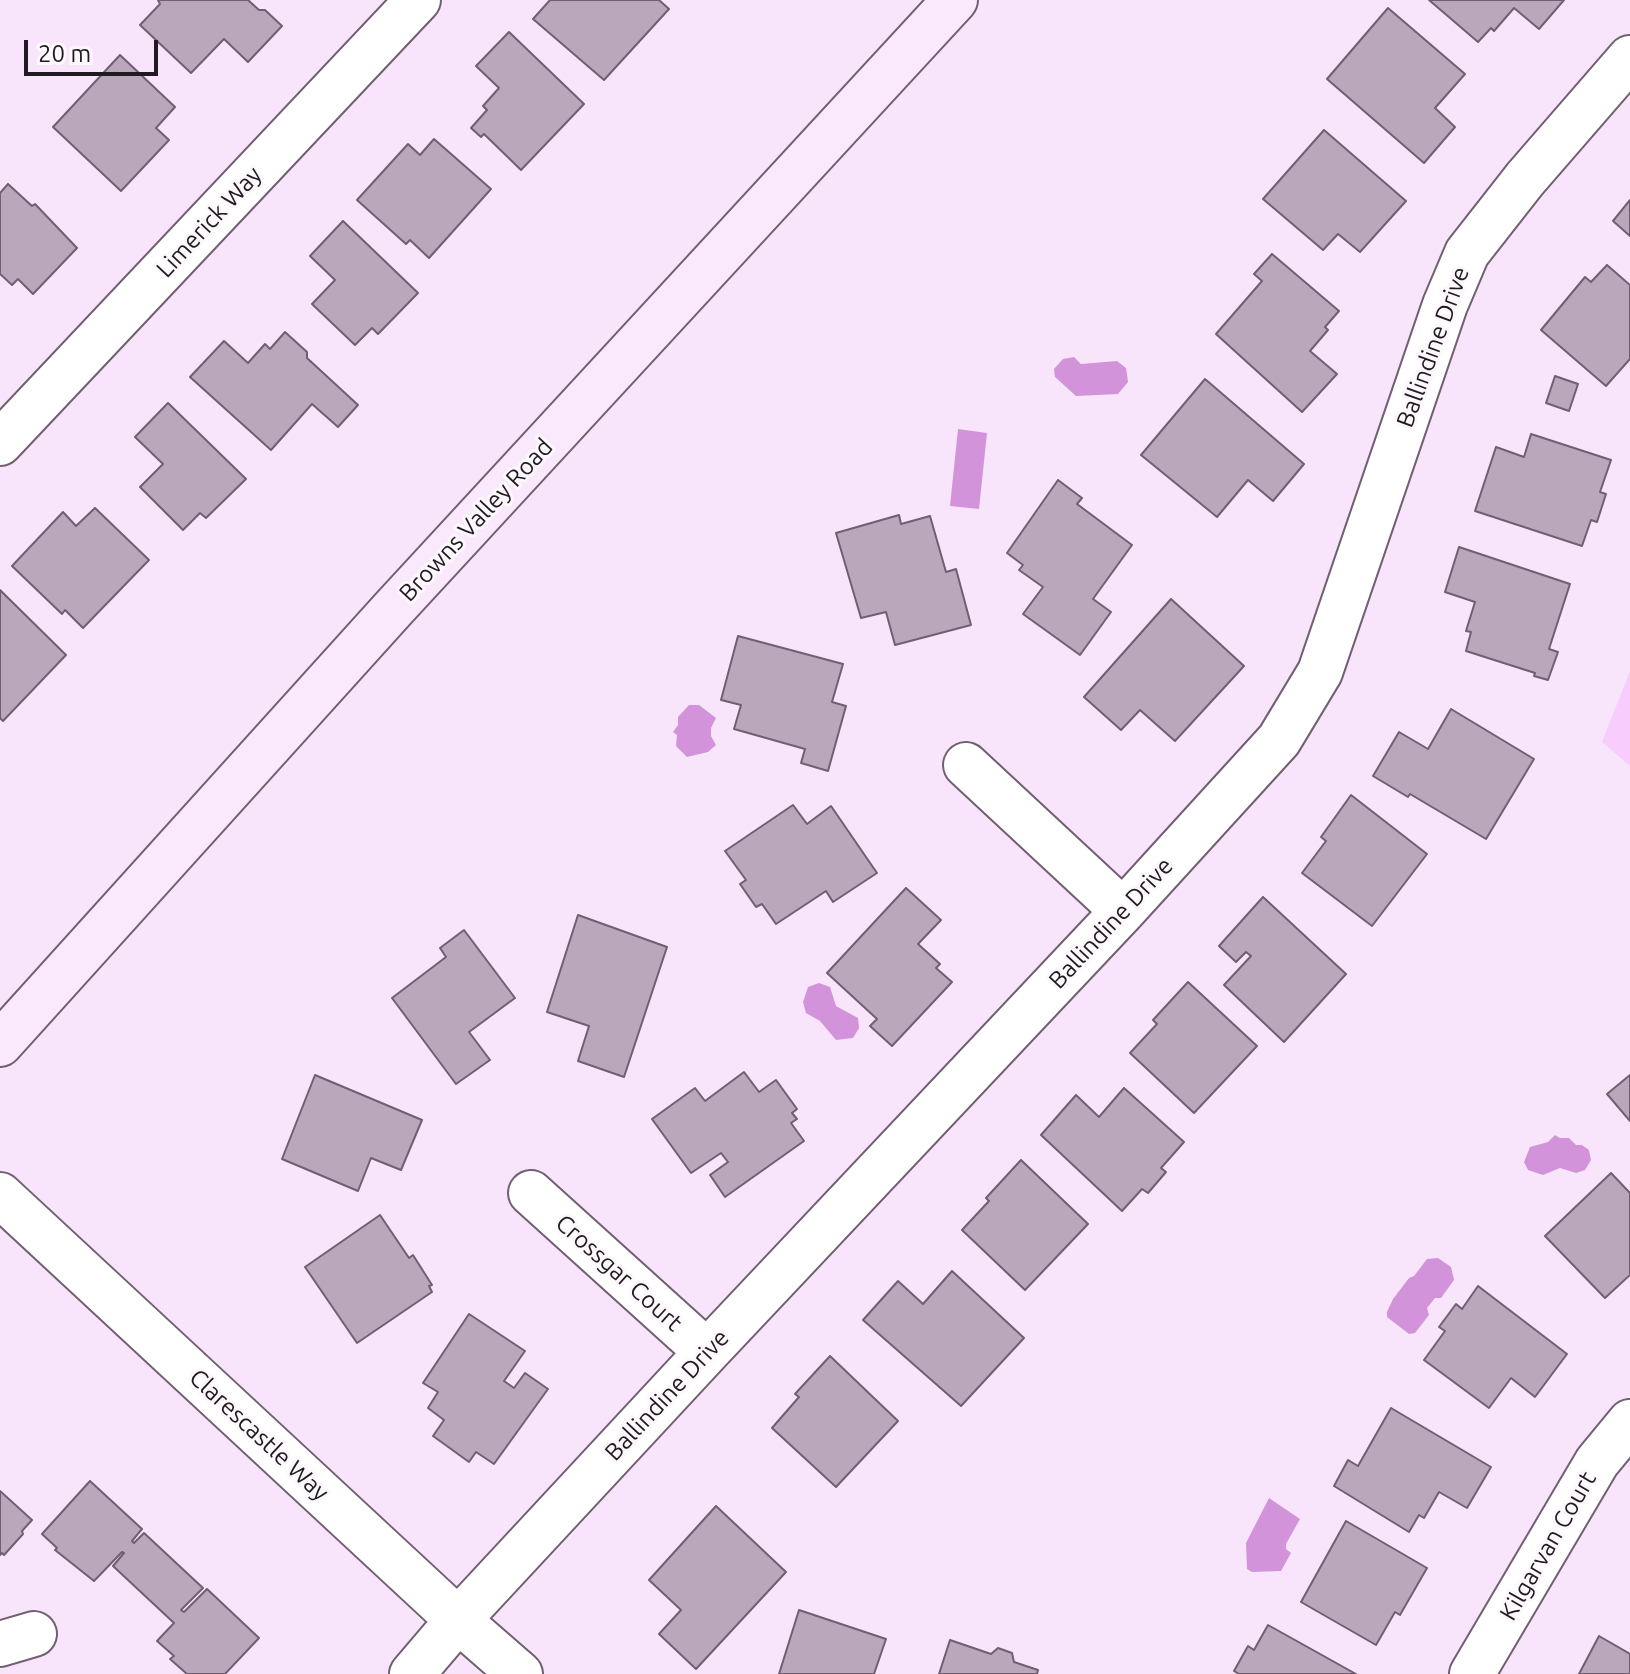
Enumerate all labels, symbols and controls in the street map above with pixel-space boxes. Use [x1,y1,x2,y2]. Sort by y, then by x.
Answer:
scale bar [28,24,162,74]
text: 20 m [38,40,91,67]
street label: Limerick Way [150,161,268,283]
street label: Ballindine Drive [1391,263,1475,431]
street label: Browns Valley Road [393,433,559,607]
street label: Ballindine Drive [1043,851,1179,995]
street label: Crossgar Court [550,1209,688,1337]
street label: Ballindine Drive [599,1323,735,1467]
street label: Clarescastle Way [183,1363,335,1507]
street label: Kilgarvan Court [1494,1466,1602,1626]

